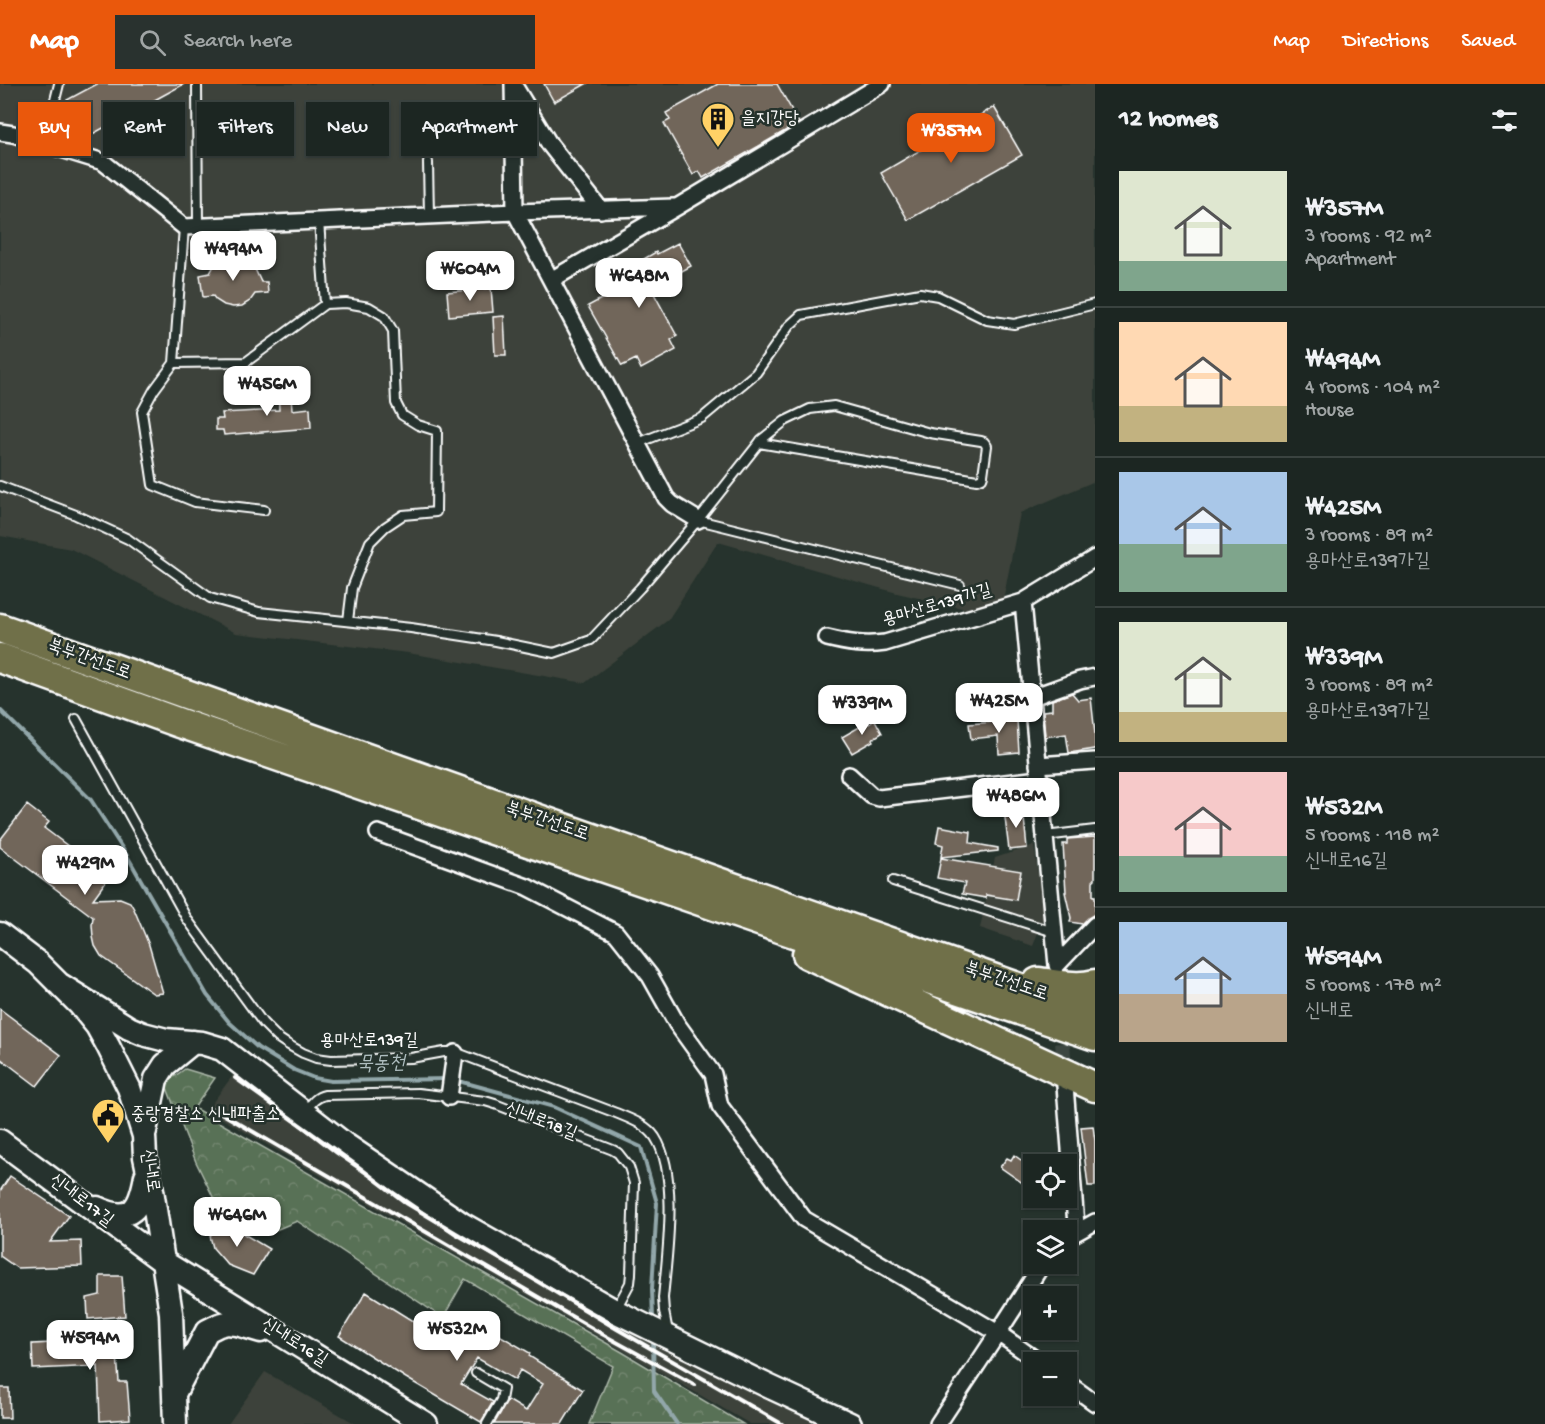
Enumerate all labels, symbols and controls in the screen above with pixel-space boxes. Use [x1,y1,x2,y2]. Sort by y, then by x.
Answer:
search box [115,15,535,69]
text: Map [30,26,79,59]
icon: search [136,26,169,59]
text: Search here [184,29,292,55]
text: Map [1273,30,1310,55]
text: Directions [1343,30,1428,55]
text: Saved [1461,30,1515,55]
building icon: 을지강당 [700,101,736,148]
chip: Buy [18,102,91,156]
chip: Rent [103,102,185,156]
chip: Filters [197,102,294,156]
chip: New [306,102,389,156]
chip: Apartment [401,102,537,156]
icon: filters [1488,104,1521,137]
text: 12 homes [1119,105,1217,136]
place label: 을지강당 [741,109,799,130]
pin: ₩357M [909,113,993,164]
text: ₩357M [921,121,981,144]
icon: home [1167,195,1239,267]
text: ₩357M [1305,195,1383,226]
text: 3 rooms · 92 m² [1305,226,1432,249]
pin: ₩494M [191,231,275,282]
text: ₩494M [204,239,262,262]
text: Apartment [1305,249,1395,272]
pin: ₩604M [428,251,512,302]
pin: ₩648M [597,258,681,309]
text: ₩604M [440,259,500,282]
text: ₩648M [609,266,669,289]
icon: home [1167,346,1239,418]
text: ₩494M [1305,346,1380,377]
pin: ₩456M [225,366,309,417]
text: ₩456M [238,374,296,397]
text: 4 rooms · 104 m² [1305,377,1440,400]
text: House [1305,400,1354,423]
text: ₩425M [1305,494,1381,525]
icon: home [1167,496,1239,568]
text: 3 rooms · 89 m² [1305,525,1433,548]
text: 용마산로139가길 [1305,551,1430,574]
street label: 용마산로139가길 [880,580,994,632]
street label: 북부간선도로 [45,635,133,685]
text: ₩339M [1305,644,1382,675]
icon: home [1167,646,1239,718]
text: 3 rooms · 89 m² [1305,675,1433,698]
pin: ₩425M [957,683,1041,734]
pin: ₩339M [820,685,904,736]
text: ₩425M [970,691,1028,714]
text: ₩339M [832,693,892,716]
text: 용마산로139가길 [1305,701,1430,724]
pin: ₩486M [974,778,1058,829]
text: ₩486M [986,786,1046,809]
text: ₩532M [1305,794,1382,825]
icon: home [1167,796,1239,868]
street label: 북부간선도로 [502,798,592,846]
text: 5 rooms · 118 m² [1305,825,1439,848]
pin: ₩429M [43,845,127,896]
text: 신내로16길 [1305,851,1388,874]
text: ₩429M [56,853,114,876]
text: ₩594M [1305,944,1381,975]
icon: home [1167,946,1239,1018]
street label: 북부간선도로 [961,958,1051,1006]
text: 5 rooms · 178 m² [1305,975,1442,998]
text: 신내로 [1305,1001,1353,1024]
street label: 용마산로139길 [320,1031,419,1052]
water label: 묵동천 [357,1053,407,1077]
public building icon: 중랑경찰소 신내파출소 [90,1097,126,1144]
street label: 신내로18길 [502,1099,580,1145]
place label: 중랑경찰소 신내파출소 [131,1105,280,1126]
street label: 신내로 [135,1148,163,1194]
map controls [1023,1154,1077,1406]
button: locate [1023,1154,1077,1208]
street label: 신내로17길 [45,1170,118,1232]
pin: ₩646M [195,1197,279,1248]
text: ₩646M [208,1205,266,1228]
button: layers [1023,1220,1077,1274]
button: + [1023,1286,1077,1340]
pin: ₩532M [415,1311,499,1362]
street label: 신내로16길 [257,1314,332,1372]
text: ₩532M [427,1319,487,1342]
pin: ₩594M [48,1320,132,1371]
text: ₩594M [61,1328,119,1351]
button: − [1023,1352,1077,1406]

